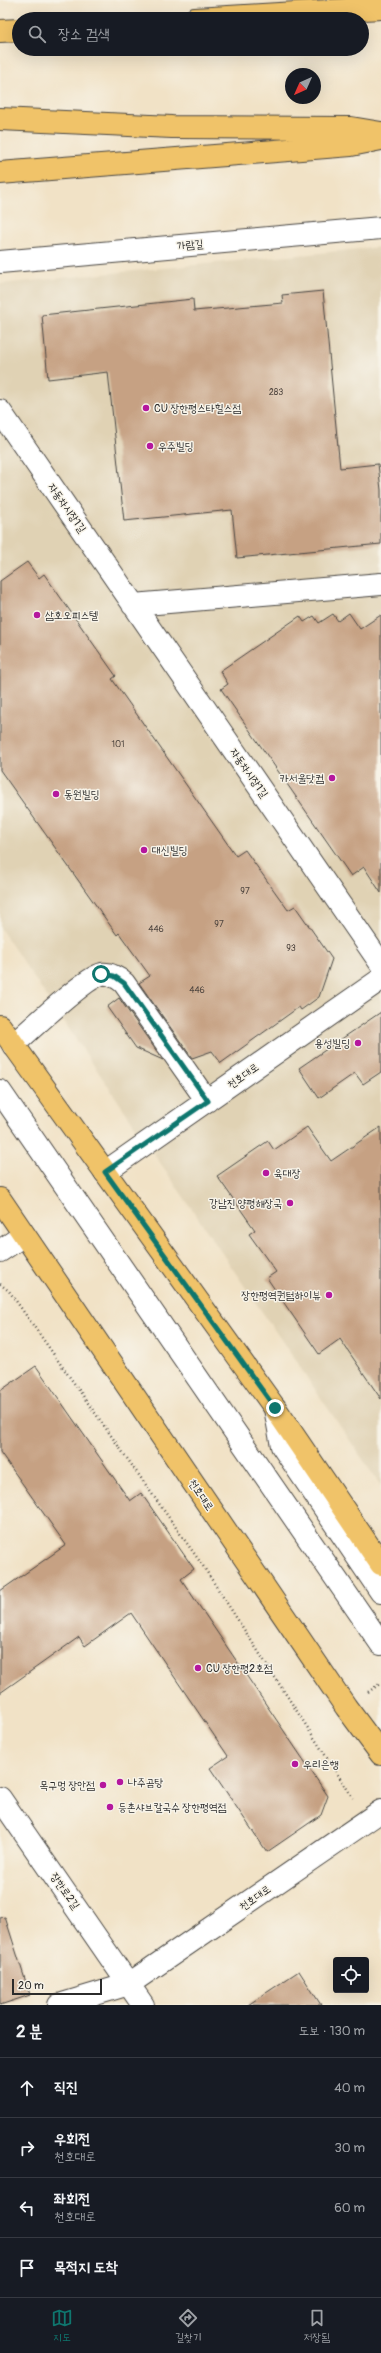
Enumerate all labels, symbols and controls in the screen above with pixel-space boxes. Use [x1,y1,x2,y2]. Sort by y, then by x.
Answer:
search box [12,12,369,56]
icon: search [26,23,48,45]
text: 장소 검색 [58,25,110,44]
north arrow [285,68,321,104]
street label: 가람길 [176,237,204,253]
house number: 283 [269,387,283,398]
place label: CU 장한평스타힐스점 [154,402,241,415]
marker: CU 장한평스타힐스점 [141,403,151,413]
place label: 우주빌딩 [158,440,193,453]
marker: 우주빌딩 [145,441,155,451]
street label: 자동차시장1길 [45,481,89,535]
place label: 삼호오피스텔 [45,609,98,622]
marker: 삼호오피스텔 [32,610,42,620]
house number: 101 [111,739,125,750]
street label: 자동차시장1길 [227,746,271,800]
place label: 카서울닷컴 [280,772,324,785]
marker: 카서울닷컴 [327,773,337,783]
place label: 동원빌딩 [64,788,99,801]
marker: 동원빌딩 [51,789,61,799]
place label: 대신빌딩 [152,844,187,857]
marker: 대신빌딩 [139,845,149,855]
house number: 97 [240,886,250,897]
house number: 97 [214,919,224,930]
house number: 446 [148,924,164,935]
house number: 93 [286,943,296,954]
route start [92,965,110,983]
house number: 446 [189,985,205,996]
place label: 용성빌딩 [315,1037,350,1050]
marker: 용성빌딩 [353,1038,363,1048]
street label: 천호대로 [225,1060,261,1091]
place label: 육대장 [274,1167,301,1180]
marker: 육대장 [261,1168,271,1178]
place label: 강남진 양평해장국 [209,1197,282,1210]
marker: 강남진 양평해장국 [285,1198,295,1208]
place label: 장한평역퀀텀하이뷰 [241,1289,321,1302]
marker: 장한평역퀀텀하이뷰 [324,1290,334,1300]
route end [266,1399,284,1417]
street label: 천호대로 [186,1477,216,1513]
place label: CU 장한평2호점 [206,1662,273,1675]
marker: CU 장한평2호점 [193,1663,203,1673]
place label: 우리은행 [303,1758,339,1771]
marker: 우리은행 [290,1759,300,1769]
place label: 나주곰탕 [128,1776,164,1789]
marker: 나주곰탕 [115,1777,125,1787]
place label: 목구멍 장안점 [40,1779,95,1792]
marker: 목구멍 장안점 [98,1780,108,1790]
place label: 등촌샤브칼국수 장한평역점 [118,1801,227,1814]
marker: 등촌샤브칼국수 장한평역점 [105,1802,115,1812]
street label: 장한로2길 [48,1870,82,1912]
street label: 천호대로 [237,1882,273,1913]
map controls [333,1957,369,1993]
button: locate [333,1957,369,1993]
scale bar [12,1977,102,1996]
text: 20 m [18,1979,44,1992]
text: 2 분 [16,2021,43,2042]
text: 도보 · 130 m [299,2023,365,2039]
icon: ahead [16,2077,38,2099]
text: 직진 [54,2078,78,2097]
text: 40 m [334,2080,365,2096]
text: 우회전 [54,2130,90,2149]
icon: right [16,2137,38,2159]
text: 30 m [335,2140,365,2156]
text: 천호대로 [54,2149,96,2165]
text: 좌회전 [54,2190,90,2209]
icon: left [16,2197,38,2219]
text: 60 m [334,2200,365,2216]
text: 천호대로 [54,2209,96,2225]
icon: arrive [16,2257,38,2279]
text: 목적지 도착 [54,2258,118,2277]
tab: 지도 [51,2307,73,2345]
tab: 길찾기 [175,2307,201,2345]
tab: 저장됨 [303,2307,330,2345]

